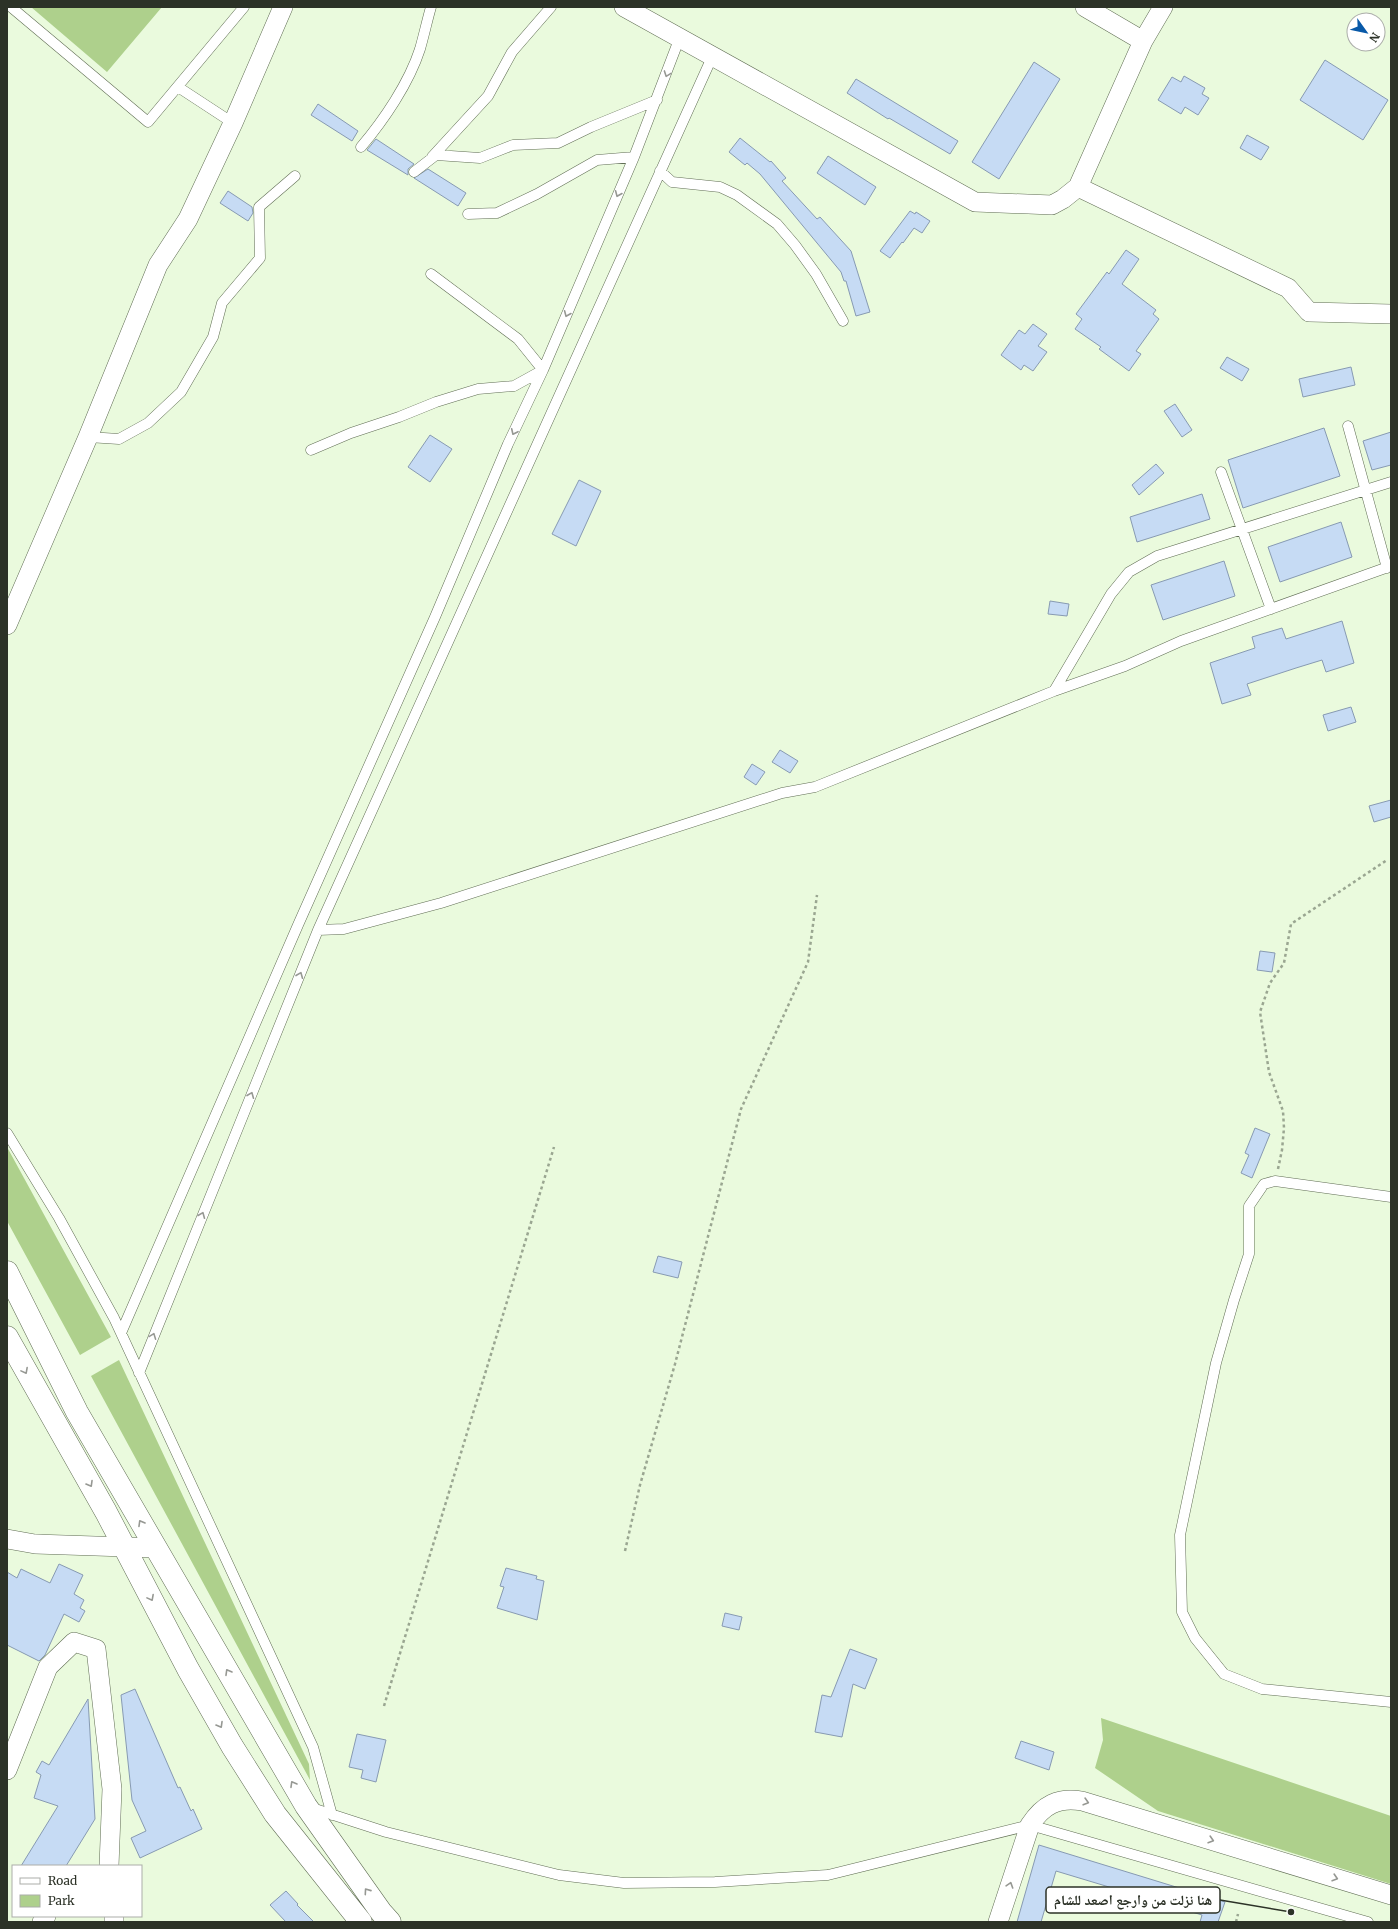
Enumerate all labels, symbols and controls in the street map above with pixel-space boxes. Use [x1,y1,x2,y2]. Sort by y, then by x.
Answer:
north arrow [1346,12,1386,52]
text: N [1366,30,1383,45]
one-way arrow [663,70,671,77]
one-way arrow [615,191,623,198]
one-way arrow [564,309,572,317]
one-way arrow [511,428,519,436]
one-way arrow [295,971,303,979]
one-way arrow [246,1092,254,1099]
one-way arrow [197,1212,205,1219]
one-way arrow [148,1333,157,1340]
one-way arrow [21,1367,28,1374]
one-way arrow [85,1480,92,1487]
one-way arrow [139,1520,146,1527]
one-way arrow [146,1594,154,1602]
one-way arrow [225,1669,233,1676]
one-way arrow [216,1721,223,1728]
one-way arrow [291,1781,298,1788]
one-way arrow [1082,1797,1089,1806]
one-way arrow [1207,1835,1214,1844]
legend [12,1865,142,1917]
text: Road [48,1873,77,1888]
one-way arrow [1331,1873,1338,1882]
one-way arrow [1005,1882,1014,1889]
callout: هنا نزلت من وارجع اصعد للشام [1046,1887,1220,1913]
one-way arrow [365,1889,372,1896]
text: هنا نزلت من وارجع اصعد للشام [1054,1891,1212,1910]
text: Park [48,1893,75,1908]

